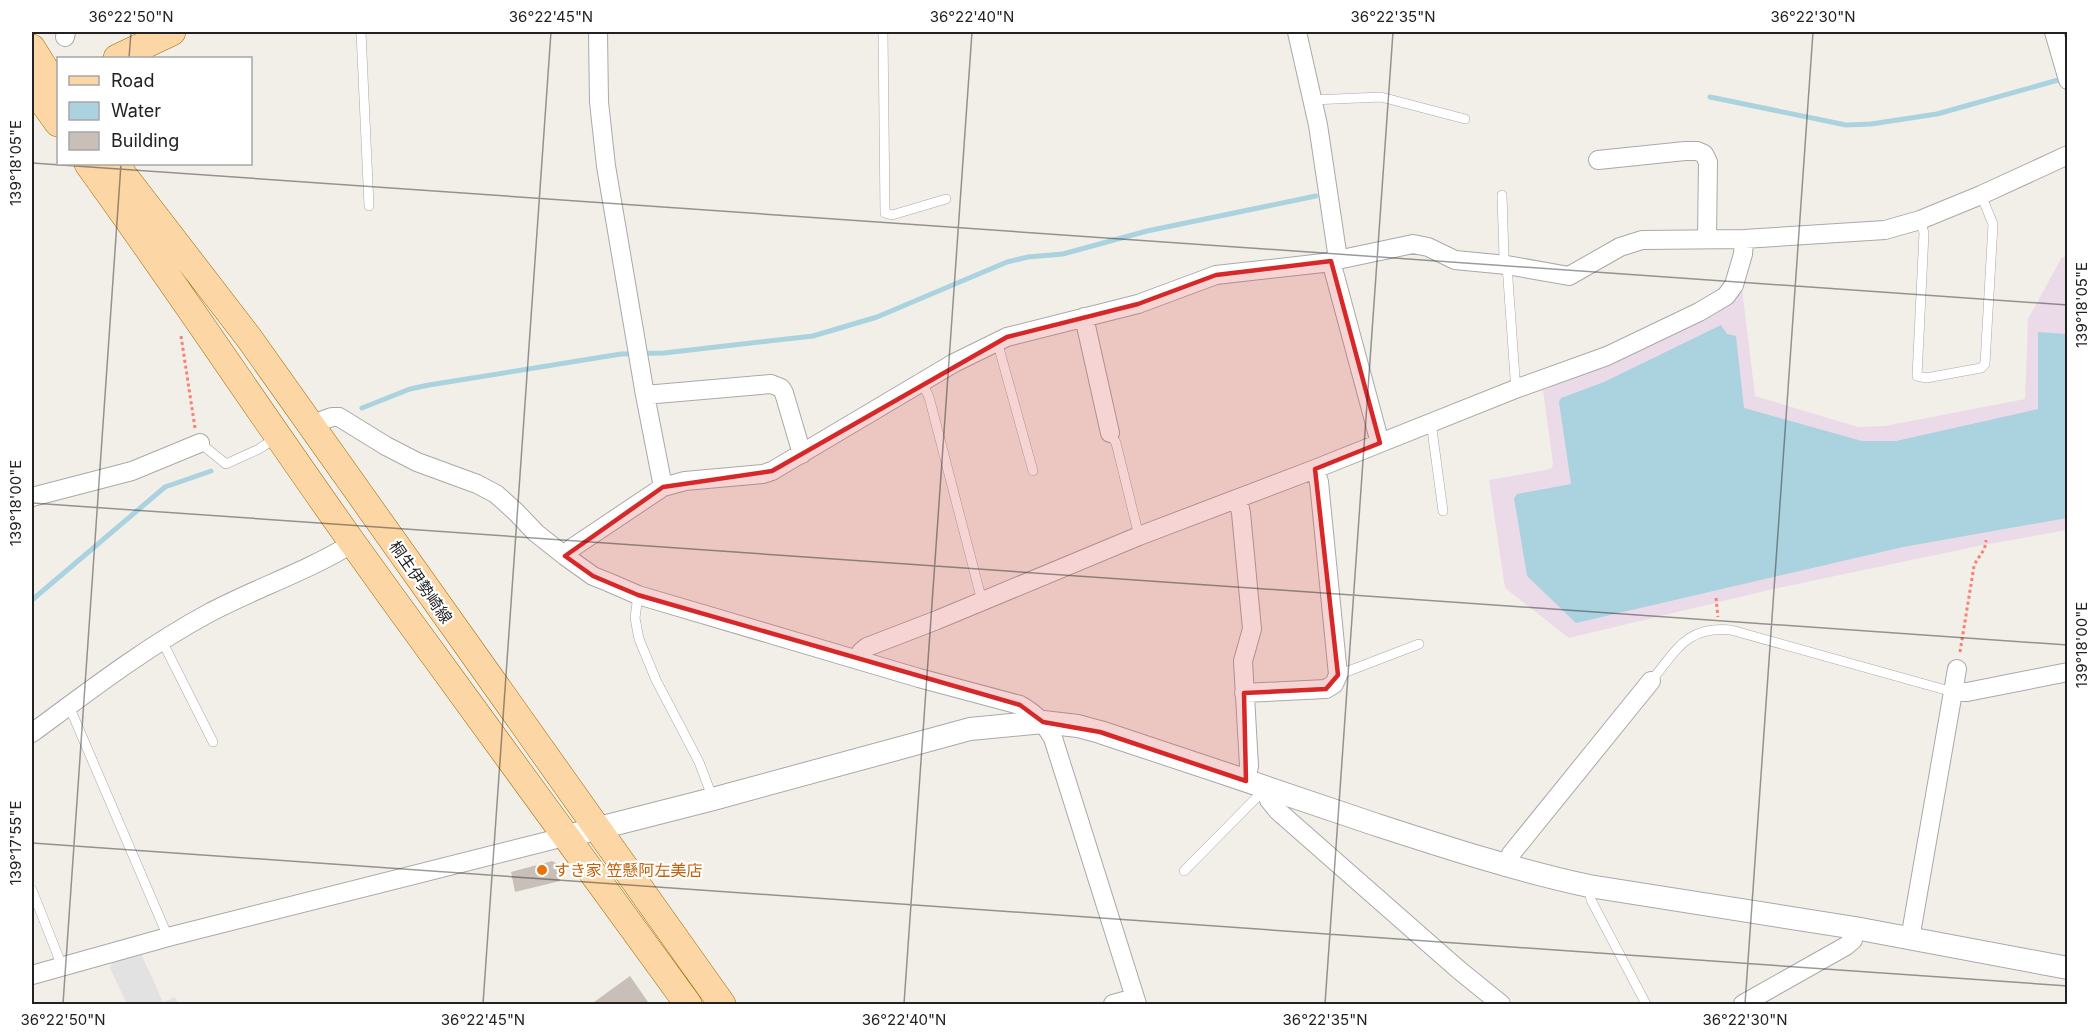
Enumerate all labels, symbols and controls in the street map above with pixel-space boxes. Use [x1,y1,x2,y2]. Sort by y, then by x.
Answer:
text: 36°22'50"N [88,7,174,26]
text: 36°22'45"N [509,7,593,26]
text: 36°22'40"N [930,7,1014,26]
text: 36°22'35"N [1351,7,1435,26]
text: 36°22'30"N [1770,7,1856,26]
legend [57,57,252,165]
text: Road [111,70,154,91]
text: Water [111,100,161,121]
text: 139°18'05"E [6,120,25,206]
text: Building [111,130,179,151]
text: 139°18'05"E [2072,262,2091,348]
text: 139°18'00"E [6,460,25,546]
street label: 桐生伊勢崎線 [385,537,457,627]
text: 139°18'00"E [2072,602,2091,688]
text: 139°17'55"E [6,801,25,885]
place label: すき家 笠懸阿左美店 [554,860,703,880]
marker: すき家 笠懸阿左美店 [535,863,549,877]
text: 36°22'50"N [20,1010,106,1029]
text: 36°22'45"N [441,1010,525,1029]
text: 36°22'40"N [862,1010,946,1029]
text: 36°22'35"N [1283,1010,1367,1029]
text: 36°22'30"N [1702,1010,1788,1029]

